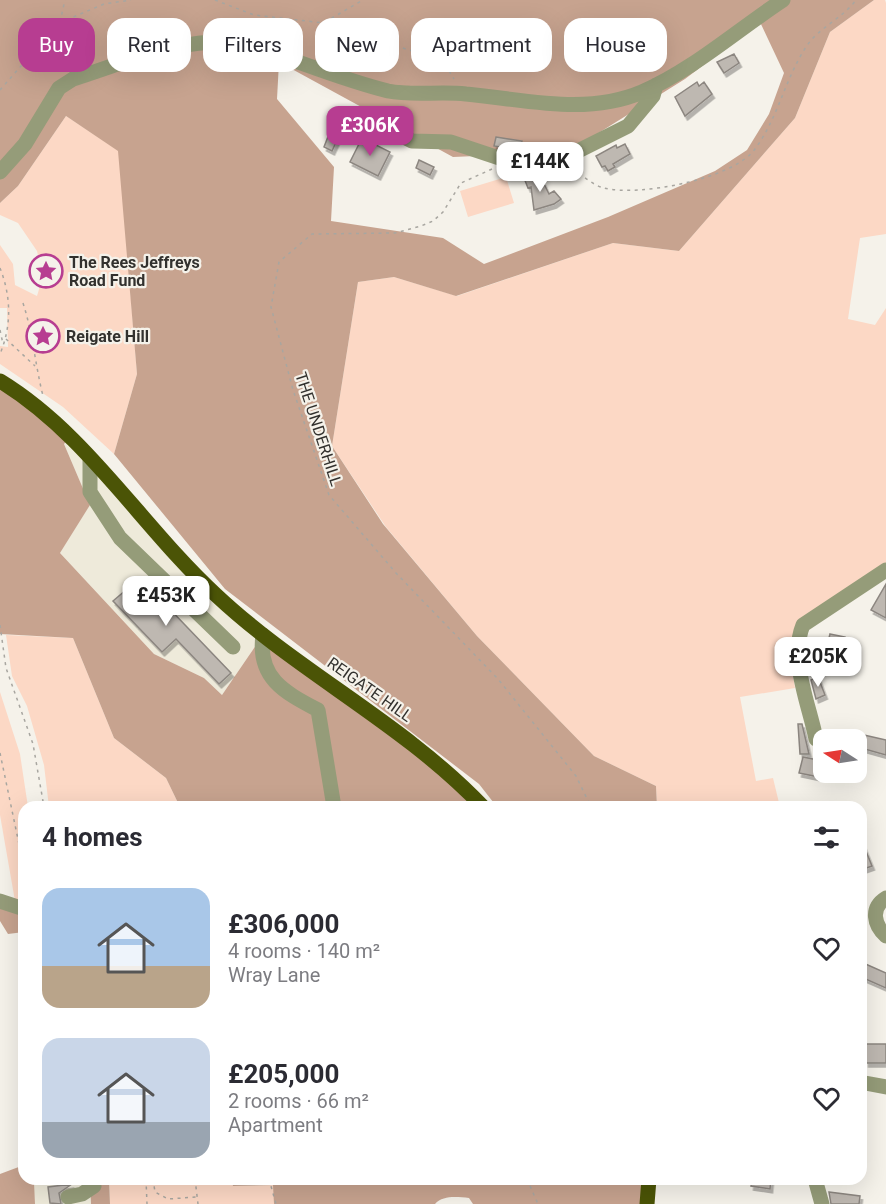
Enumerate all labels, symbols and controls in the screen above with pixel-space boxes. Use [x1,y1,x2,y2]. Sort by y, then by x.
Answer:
chip: Buy [18,18,95,72]
chip: Rent [107,18,191,72]
chip: Filters [203,18,303,72]
chip: New [315,18,399,72]
chip: Apartment [411,18,552,72]
chip: House [564,18,667,72]
pin: £306K [328,106,412,157]
text: £306K [340,113,400,137]
pin: £144K [498,142,582,193]
text: £144K [510,149,570,173]
place icon: The Rees Jeffreys Road Fund [28,253,64,289]
place label: The Rees Jeffreys Road Fund [69,253,200,290]
place icon: Reigate Hill [25,318,61,354]
place label: Reigate Hill [66,327,149,346]
street label: THE UNDERHILL [291,370,346,489]
pin: £453K [124,576,208,627]
text: £453K [136,583,196,607]
pin: £205K [776,637,860,688]
text: £205K [788,644,848,668]
street label: REIGATE HILL [324,653,416,726]
north arrow [813,729,867,783]
map controls [813,729,867,783]
icon: filters [810,821,843,854]
text: 4 homes [42,822,143,852]
text: £306,000 [228,909,339,939]
icon: home [90,912,162,984]
icon: heart [810,932,843,965]
text: 4 rooms · 140 m² [228,939,380,963]
text: Wray Lane [228,963,320,987]
text: £205,000 [228,1059,339,1089]
icon: home [90,1062,162,1134]
icon: heart [810,1082,843,1115]
text: 2 rooms · 66 m² [228,1089,369,1113]
text: Apartment [228,1113,323,1137]

